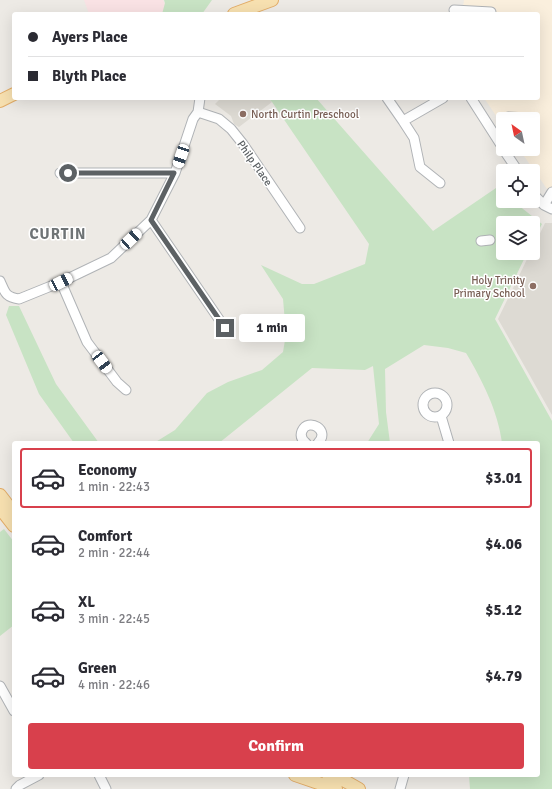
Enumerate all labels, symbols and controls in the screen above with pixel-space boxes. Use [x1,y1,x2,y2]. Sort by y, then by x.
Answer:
text: Ayers Place [52,28,128,46]
text: Blyth Place [52,67,126,85]
place label: North Curtin Preschool [251,108,359,121]
marker: North Curtin Preschool [238,109,248,119]
north arrow [496,112,540,156]
map controls [496,112,540,260]
street label: Philp Place [234,138,275,188]
car [171,143,191,169]
route start [59,164,77,182]
button: locate [496,164,540,208]
button: layers [496,216,540,260]
district label: CURTIN [29,225,87,243]
car [118,226,144,252]
car [48,271,74,293]
place label: Holy Trinity Primary School [454,274,526,300]
marker: Holy Trinity Primary School [528,281,538,291]
callout: 1 min [239,314,305,342]
route end [216,319,234,337]
text: 1 min [256,320,288,336]
car [90,349,114,375]
icon: car [30,460,66,496]
text: Economy [78,461,137,479]
text: $3.01 [485,469,522,487]
text: 1 min · 22:43 [78,479,150,495]
icon: car [30,526,66,562]
text: Comfort [78,527,132,545]
text: $4.06 [485,535,522,553]
text: 2 min · 22:44 [78,545,150,561]
icon: car [30,592,66,628]
text: XL [78,593,95,611]
text: $5.12 [485,601,522,619]
text: 3 min · 22:45 [78,611,150,627]
icon: car [30,658,66,694]
text: Green [78,659,117,677]
text: $4.79 [485,667,522,685]
text: 4 min · 22:46 [78,677,150,693]
button: Confirm [28,723,524,769]

